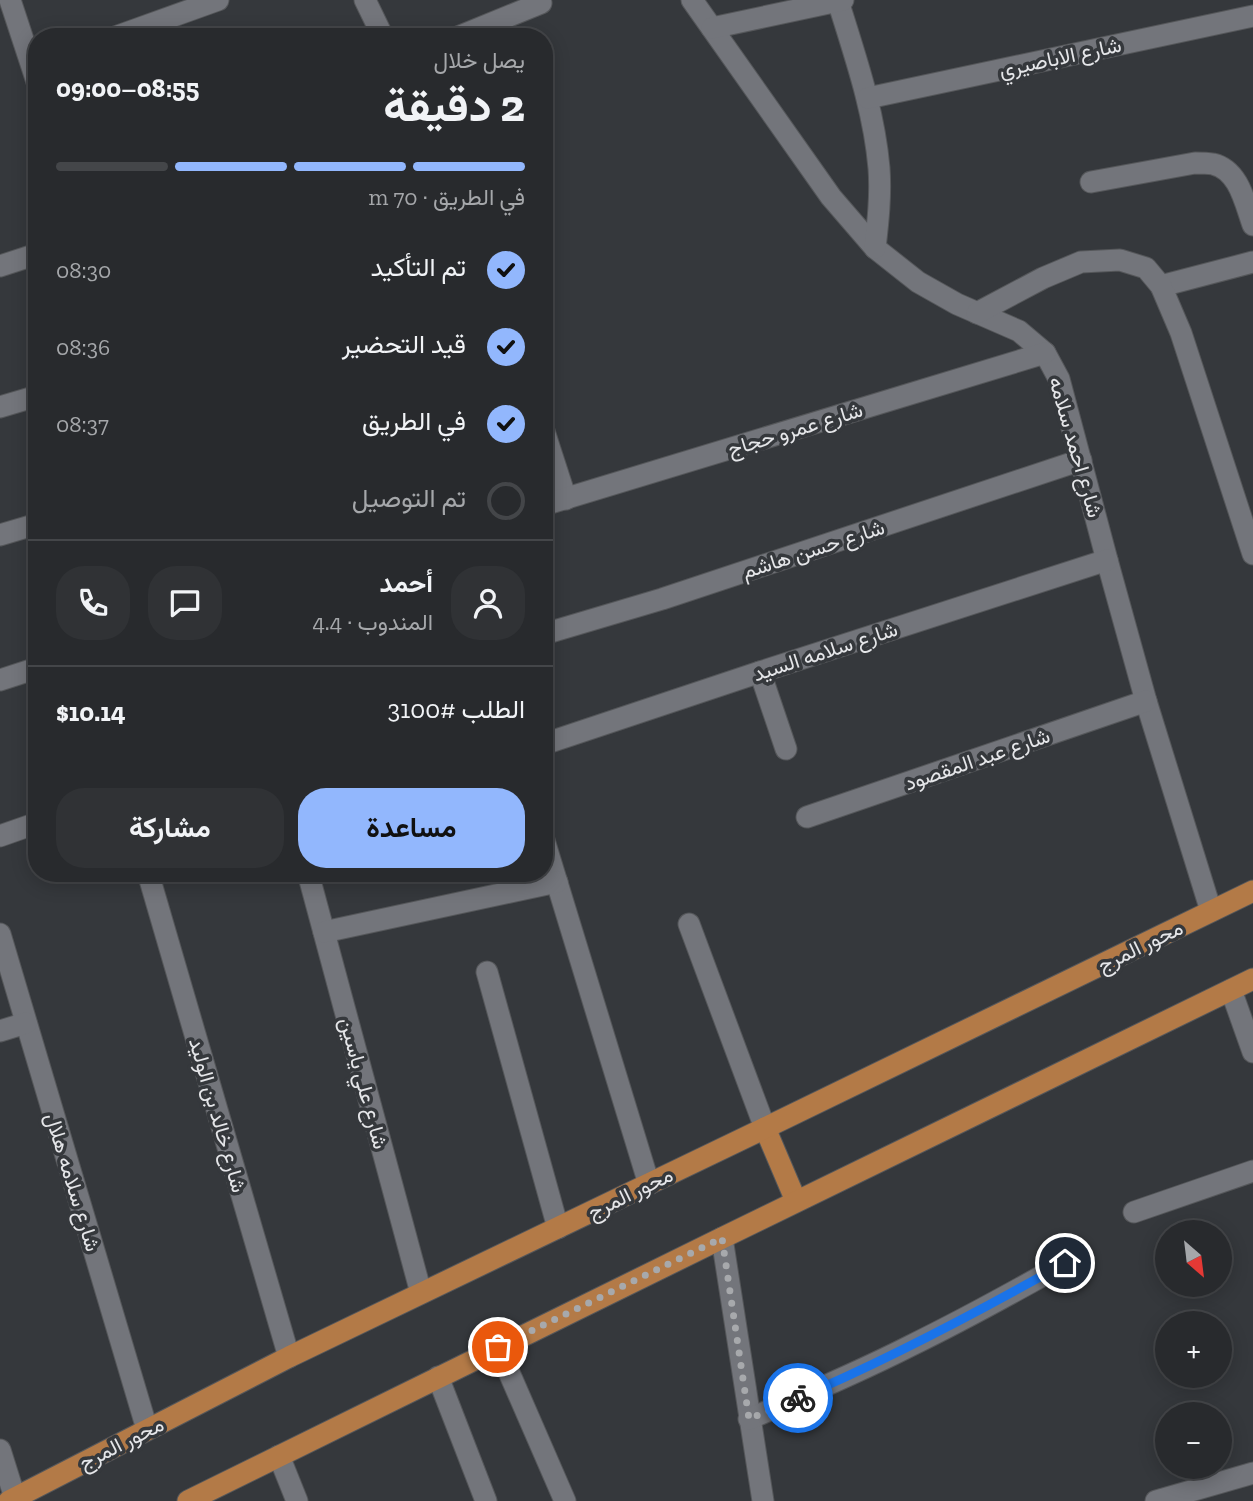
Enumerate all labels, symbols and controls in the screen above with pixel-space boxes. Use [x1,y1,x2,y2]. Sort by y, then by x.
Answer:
street label: شارع الاباصيري [997,32,1124,87]
text: يصل خلال [433,46,525,74]
text: 08:55–09:00 [56,72,199,104]
text: 2 دقيقة [383,78,525,133]
text: في الطريق · 70 m [368,183,525,211]
text: تم التأكيد [371,251,466,283]
icon: check [487,251,525,289]
text: 08:30 [56,256,111,284]
text: قيد التحضير [342,328,466,360]
icon: check [487,328,525,366]
text: 08:36 [56,333,110,361]
street label: شارع احمد سلامه [1042,374,1108,521]
street label: شارع عمرو حجاج [724,397,866,463]
text: في الطريق [362,405,466,437]
icon: check [487,405,525,443]
text: 08:37 [56,410,109,438]
text: تم التوصيل [352,482,466,514]
street label: شارع حسن هاشم [738,514,888,586]
button: phone [56,566,130,640]
button: chat [148,566,222,640]
button: person [451,566,525,640]
text: أحمد [380,567,433,599]
text: المندوب · 4.4 [312,608,433,636]
street label: شارع سلامه السيد [750,616,901,688]
text: الطلب #3100 [388,693,525,725]
text: $10.14 [56,696,126,728]
street label: شارع عبد المقصود [901,722,1054,797]
button: مشاركة [56,788,284,868]
button: مساعدة [298,788,525,868]
street label: محور المرج [1093,915,1188,979]
street label: شارع علي ياسين [330,1015,394,1153]
street label: شارع خالد بن الوليد [182,1035,252,1196]
street label: شارع سلامه هلال [38,1110,106,1255]
street label: محور المرج [583,1162,678,1226]
north arrow [1155,1220,1232,1297]
map controls [1155,1220,1232,1479]
pin [1035,1233,1095,1293]
icon: home [1046,1244,1084,1282]
button: + [1155,1311,1232,1388]
pin [468,1317,528,1377]
icon: bag [479,1328,517,1366]
courier [763,1363,833,1433]
icon: bike [779,1379,817,1417]
button: − [1155,1402,1232,1479]
street label: محور المرج [74,1411,169,1477]

